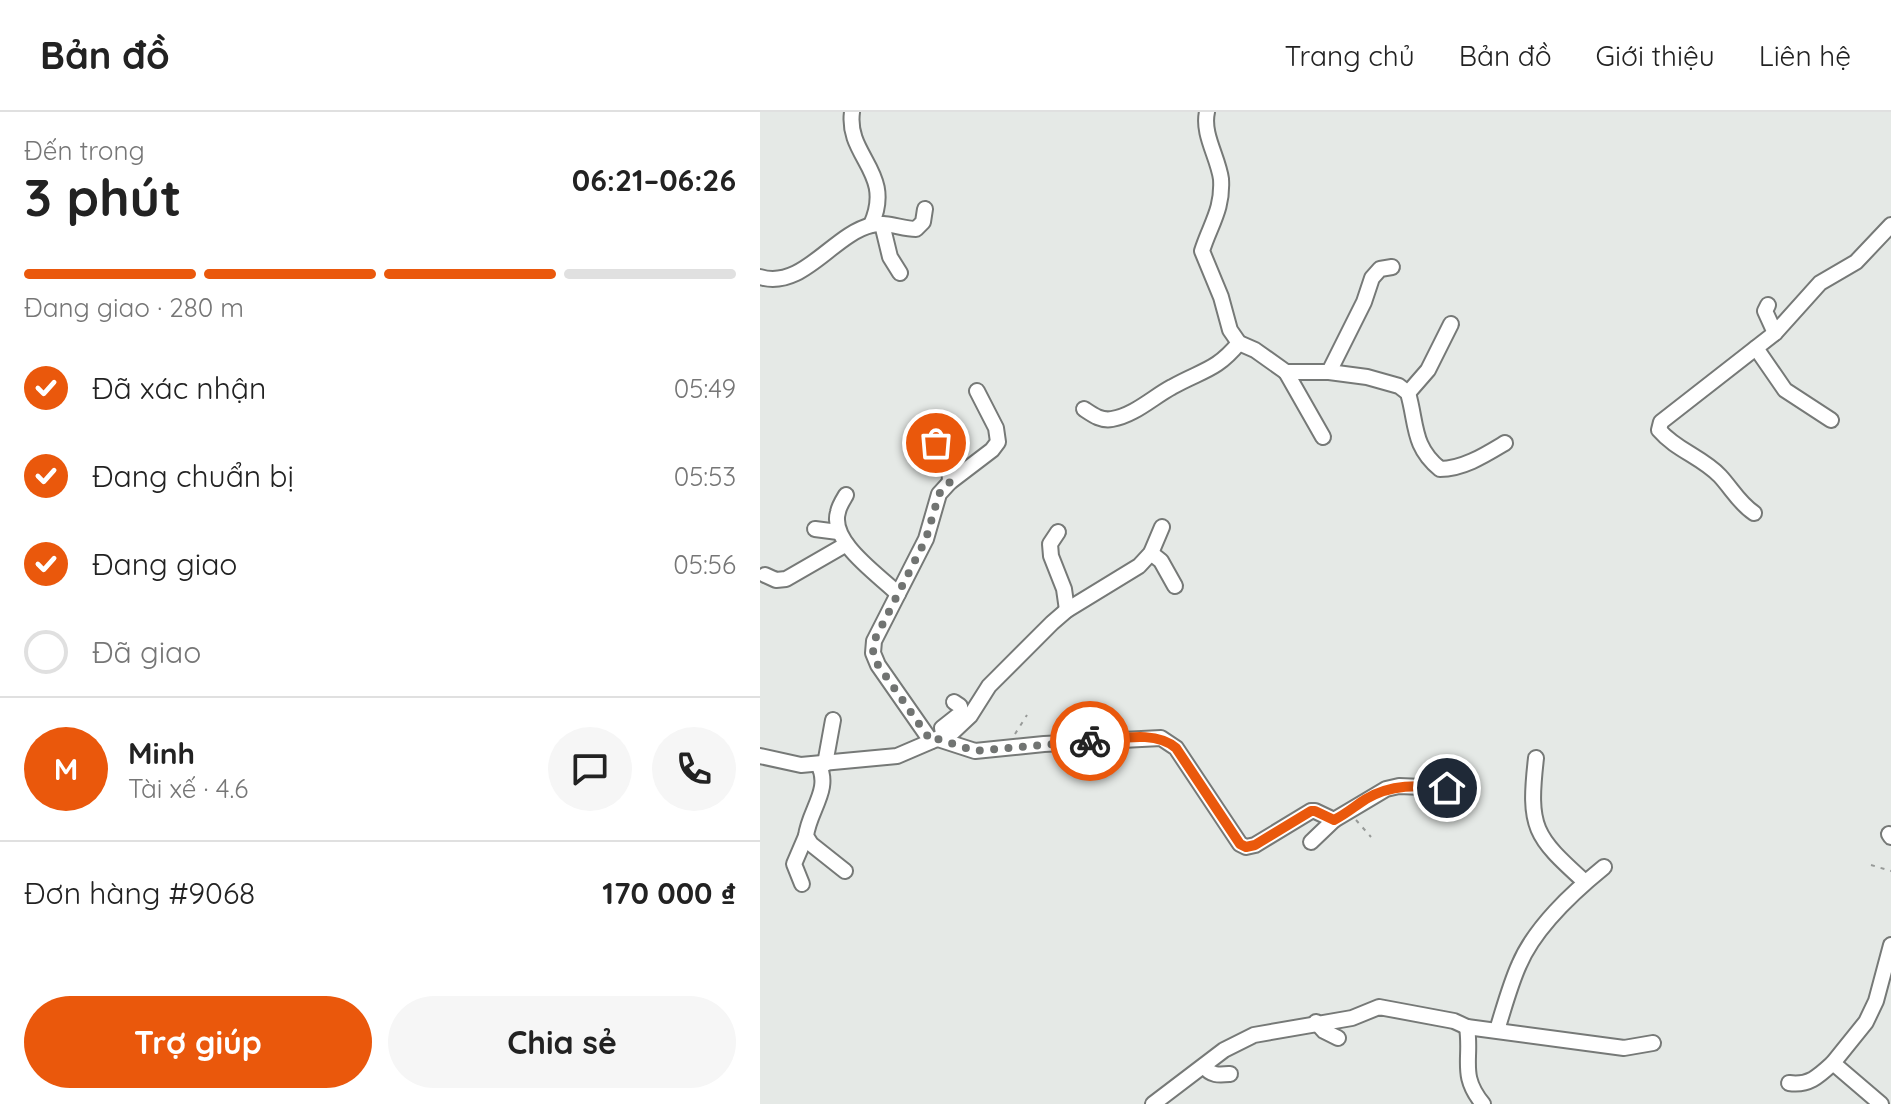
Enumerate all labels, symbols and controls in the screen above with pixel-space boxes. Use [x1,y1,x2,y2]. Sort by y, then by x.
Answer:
text: Bản đồ [40,31,170,79]
text: Trang chủ [1284,38,1415,73]
text: Bản đồ [1459,38,1552,73]
text: Giới thiệu [1596,38,1715,73]
text: Liên hệ [1759,38,1851,73]
text: Đến trong [24,134,145,167]
text: 06:21–06:26 [572,161,736,199]
text: 3 phút [24,164,181,229]
text: Đang giao · 280 m [24,291,244,324]
icon: check [24,366,68,410]
text: Đã xác nhận [92,369,266,407]
text: 05:49 [674,372,736,405]
pin [902,409,970,477]
icon: bag [914,421,958,465]
icon: check [24,454,68,498]
text: Đang chuẩn bị [92,457,294,495]
text: 05:53 [674,460,736,493]
icon: check [24,542,68,586]
text: Đang giao [92,545,237,583]
text: 05:56 [673,548,736,581]
text: Đã giao [92,633,201,671]
courier [1050,701,1130,781]
icon: bike [1068,719,1112,763]
button: chat [548,727,632,811]
button: phone [652,727,736,811]
text: Minh [128,734,195,772]
text: M [54,750,78,788]
pin [1413,754,1481,822]
icon: home [1425,766,1469,810]
text: Tài xế · 4.6 [128,772,248,805]
text: Đơn hàng #9068 [24,874,255,912]
text: 170 000 ₫ [602,874,736,912]
button: Trợ giúp [24,996,372,1088]
button: Chia sẻ [388,996,736,1088]

